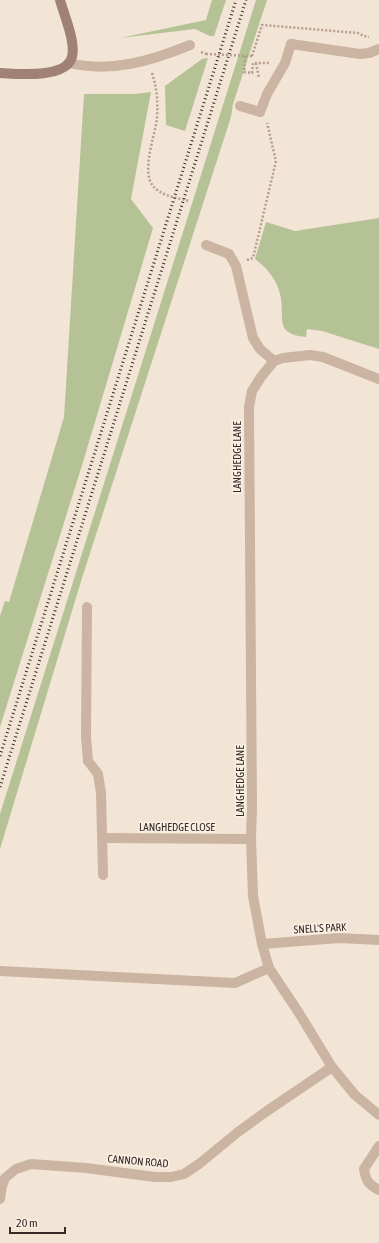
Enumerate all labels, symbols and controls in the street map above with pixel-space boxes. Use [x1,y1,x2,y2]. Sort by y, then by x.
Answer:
street label: LANGHEDGE LANE [231,421,243,493]
street label: LANGHEDGE LANE [234,745,246,817]
street label: LANGHEDGE CLOSE [139,821,215,833]
street label: SNELL'S PARK [293,921,347,935]
street label: CANNON ROAD [107,1152,169,1170]
scale bar [10,1209,65,1235]
text: 20 m [16,1216,38,1230]

